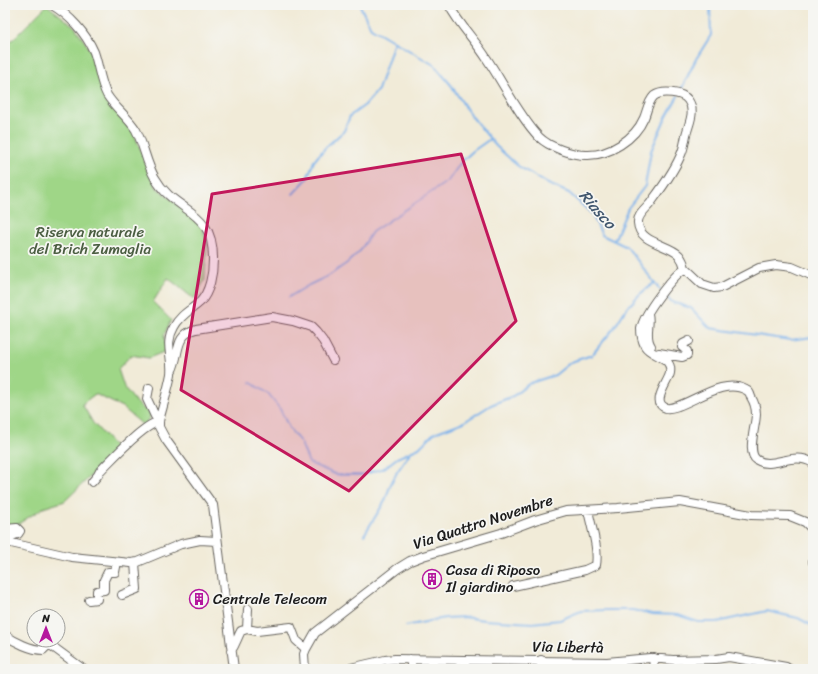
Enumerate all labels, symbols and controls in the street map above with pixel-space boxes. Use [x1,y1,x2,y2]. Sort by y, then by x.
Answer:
water label: Riasco [572,183,624,237]
park label: Riserva naturale del Brich Zumaglia [29,219,151,262]
street label: Via Quattro Novembre [410,487,557,557]
place label: Casa di Riposo Il giardino [445,557,541,600]
building icon: Casa di Riposo Il giardino [421,568,443,590]
place label: Centrale Telecom [213,586,327,612]
building icon: Centrale Telecom [188,588,210,610]
north arrow [26,608,66,648]
text: N [41,609,50,628]
street label: Via Libertà [532,633,604,661]

